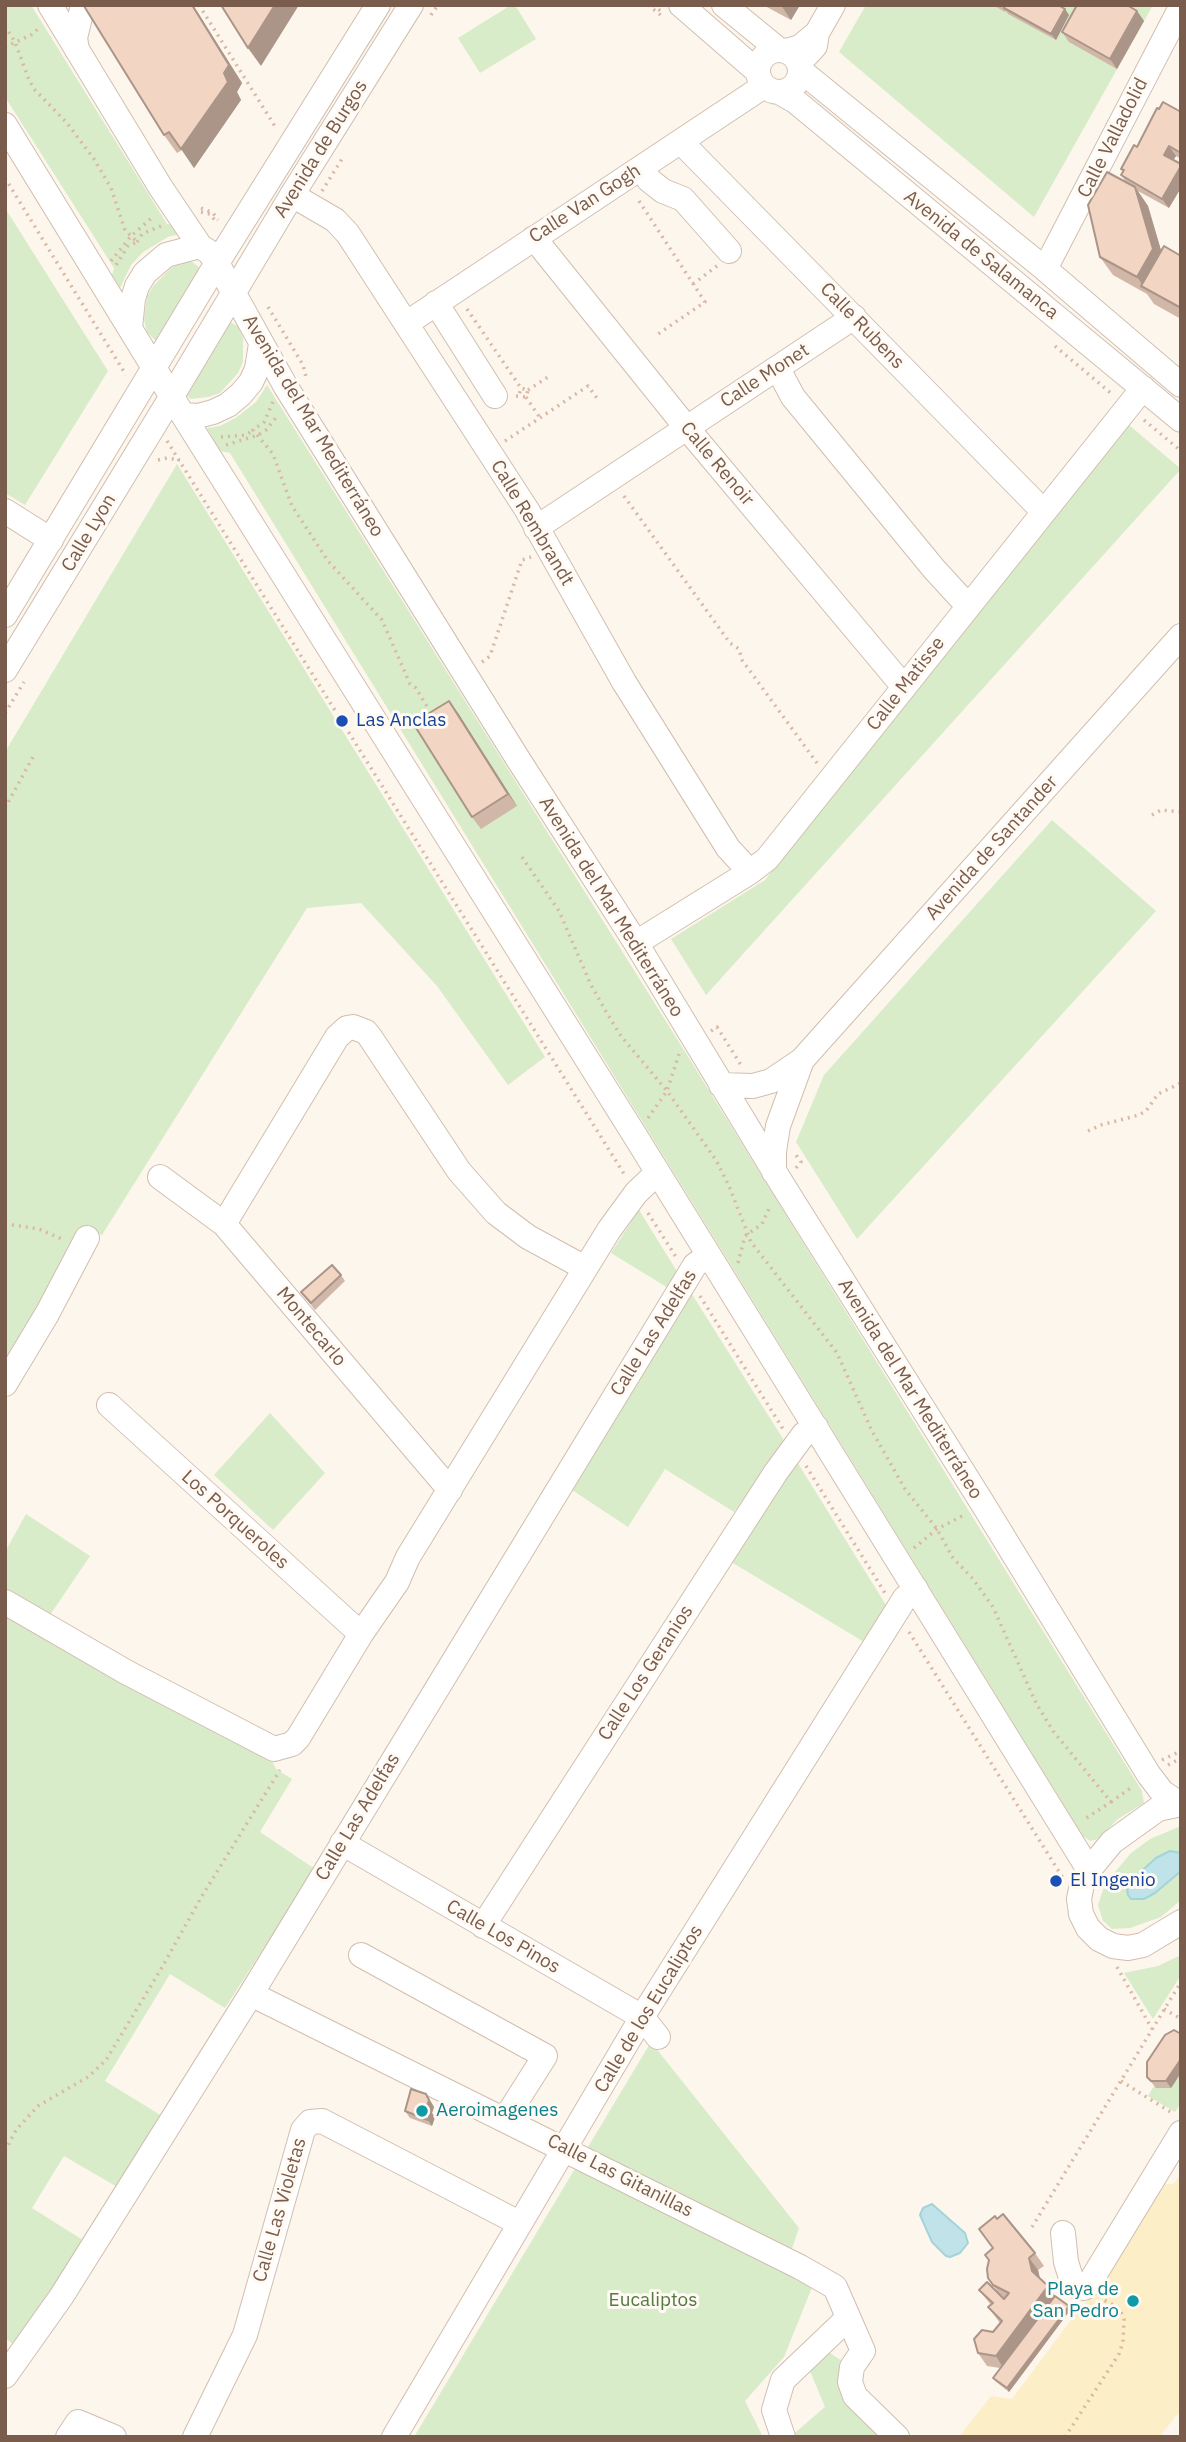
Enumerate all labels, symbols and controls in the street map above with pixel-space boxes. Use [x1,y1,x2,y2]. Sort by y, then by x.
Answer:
street label: Calle Valladolid [1073,74,1153,202]
street label: Avenida de Burgos [269,76,373,222]
street label: Calle Van Gogh [525,160,645,248]
street label: Avenida de Salamanca [899,186,1063,324]
street label: Calle Rubens [815,278,909,374]
street label: Avenida del Mar Mediterráneo [237,311,389,541]
street label: Calle Monet [716,339,814,413]
street label: Calle Renoir [675,417,759,511]
street label: Calle Rembrandt [486,456,578,590]
street label: Calle Lyon [57,490,121,576]
street label: Calle Matisse [862,632,950,736]
place label: Las Anclas [356,710,446,732]
marker: Las Anclas [334,713,350,729]
street label: Avenida de Santander [921,771,1063,925]
street label: Avenida del Mar Mediterráneo [534,793,688,1021]
street label: Calle Las Adelfas [606,1266,702,1400]
street label: Avenida del Mar Mediterráneo [833,1275,987,1503]
street label: Montecarlo [271,1283,351,1371]
street label: Los Porqueroles [176,1466,294,1574]
street label: Calle Los Geranios [594,1601,698,1745]
street label: Calle Las Adelfas [311,1749,405,1885]
place label: El Ingenio [1070,1870,1156,1892]
marker: El Ingenio [1048,1873,1064,1889]
street label: Calle Los Pinos [442,1895,564,1979]
street label: Calle de los Eucaliptos [590,1921,708,2097]
place label: Aeroimagenes [436,2100,558,2122]
marker: Aeroimagenes [414,2103,430,2119]
street label: Calle Las Gitanillas [543,2129,697,2223]
street label: Calle Las Violetas [248,2135,312,2285]
place label: Playa de San Pedro [1032,2279,1119,2323]
park label: Eucaliptos [609,2290,697,2312]
marker: Playa de San Pedro [1125,2293,1141,2309]

